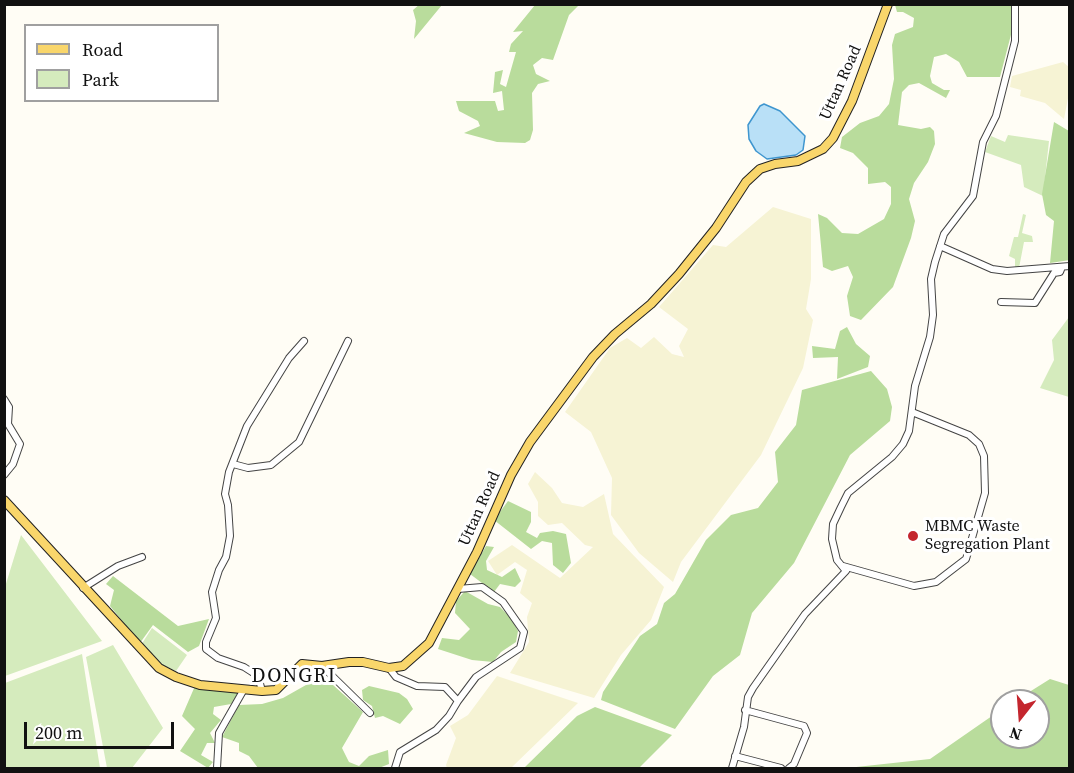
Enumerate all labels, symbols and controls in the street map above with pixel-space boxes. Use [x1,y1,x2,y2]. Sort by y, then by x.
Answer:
legend [24,24,219,102]
text: Road [82,37,123,62]
street label: Uttan Road [816,43,866,123]
text: Park [82,67,119,92]
street label: Uttan Road [455,469,505,549]
place label: MBMC Waste Segregation Plant [925,517,1050,555]
marker: MBMC Waste Segregation Plant [906,529,920,543]
district label: DONGRI [251,665,337,689]
north arrow [990,689,1050,749]
scale bar [27,710,177,748]
text: 200 m [35,720,82,745]
text: N [1007,722,1024,747]

